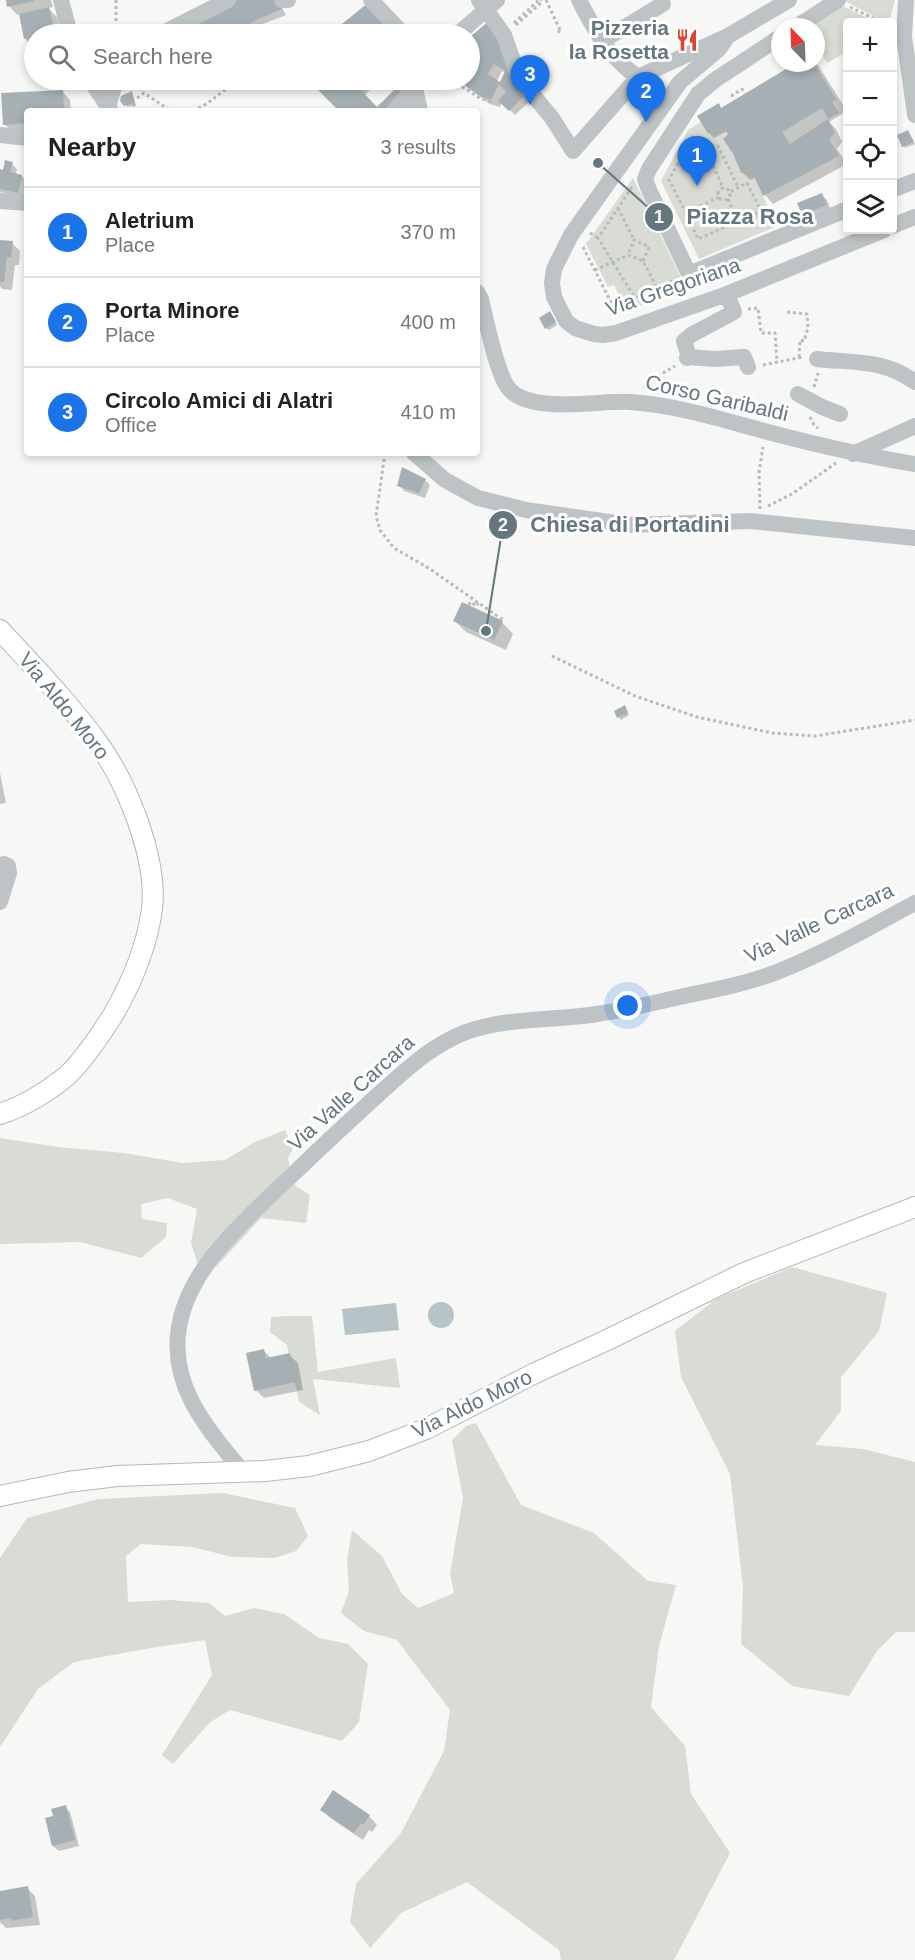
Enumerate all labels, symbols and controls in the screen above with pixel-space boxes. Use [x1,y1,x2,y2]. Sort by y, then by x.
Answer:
place label: Pizzeria la Rosetta [569,16,669,63]
north arrow [771,18,825,72]
map controls [843,18,897,234]
button: + [843,18,897,72]
search box [24,24,480,90]
restaurant icon: Pizzeria la Rosetta [674,27,700,53]
icon: search [45,41,78,74]
text: Search here [93,44,213,69]
pin: 3 [510,56,550,105]
pin: 2 [626,72,666,122]
button: − [843,72,897,126]
button: locate [843,126,897,180]
text: Nearby [48,132,136,162]
text: 3 results [380,136,456,158]
pin: 1 [678,136,716,186]
button: layers [843,180,897,234]
callout: Piazza Rosa [644,197,825,237]
text: Piazza Rosa [686,204,814,229]
text: 1 [654,207,664,227]
text: Aletrium [105,208,194,233]
text: 1 [62,221,73,243]
text: 370 m [400,221,456,243]
text: Place [105,234,155,256]
street label: Via Gregoriana [602,253,743,320]
text: Porta Minore [105,298,239,323]
text: 2 [62,311,73,333]
text: 400 m [400,311,456,333]
text: Place [105,324,155,346]
street label: Corso Garibaldi [643,370,791,425]
text: Circolo Amici di Alatri [105,388,333,413]
text: 3 [62,401,73,423]
text: 410 m [400,401,456,423]
text: Office [105,414,157,436]
callout: Chiesa di Portadini [488,505,741,545]
text: Chiesa di Portadini [530,512,730,537]
text: 2 [498,515,508,535]
street label: Via Aldo Moro [14,648,114,764]
street label: Via Valle Carcara [741,878,897,967]
your location [613,991,642,1020]
street label: Via Valle Carcara [283,1030,419,1155]
street label: Via Aldo Moro [408,1365,535,1442]

